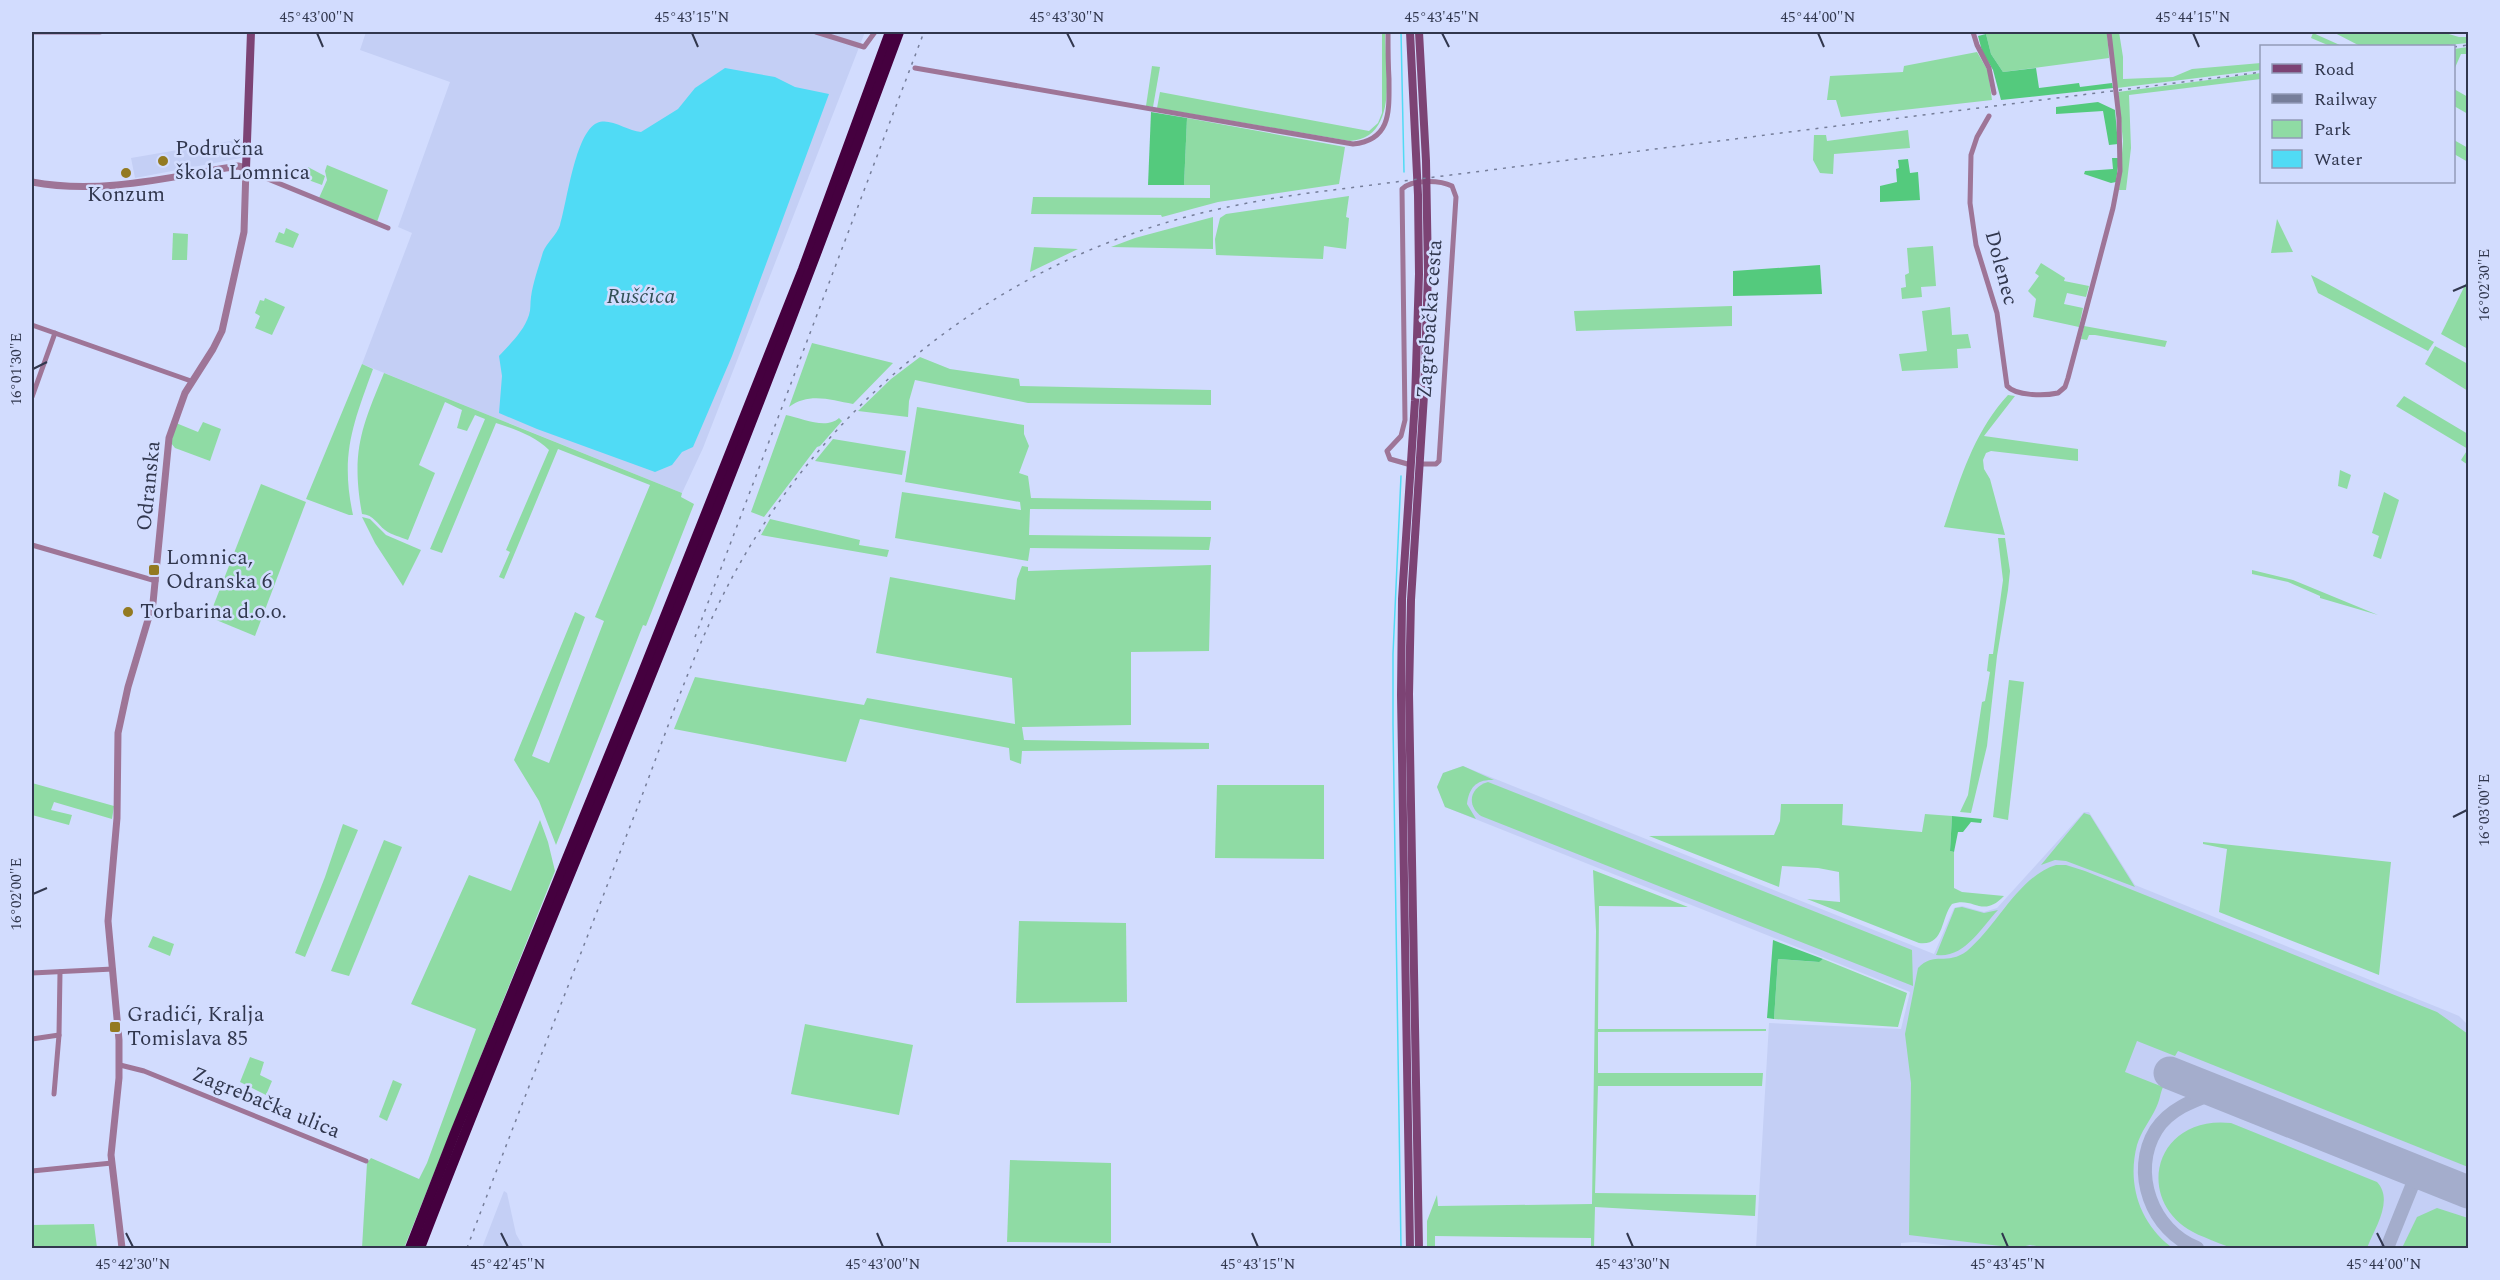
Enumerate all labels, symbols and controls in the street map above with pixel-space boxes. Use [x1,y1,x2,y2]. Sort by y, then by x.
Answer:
text: 45°43'00"N [280,6,355,29]
text: 45°43'15"N [655,6,730,29]
text: 45°43'30"N [1030,6,1105,29]
text: 45°43'45"N [1405,6,1480,29]
text: 45°44'00"N [1781,6,1856,29]
text: 45°44'15"N [2156,6,2231,29]
legend [2260,45,2455,183]
text: Road [2314,56,2355,83]
text: Railway [2314,86,2378,113]
text: Park [2314,116,2351,143]
place label: Područna škola Lomnica [175,133,311,189]
text: Water [2314,146,2362,173]
marker: Područna škola Lomnica [156,154,170,168]
marker: Konzum [119,166,133,180]
place label: Konzum [87,179,165,211]
street label: Dolenec [1976,227,2026,309]
street label: Zagrebačka cesta [1408,238,1452,400]
text: 16°02'30"E [2473,249,2496,321]
water label: Rušćica [607,280,675,313]
text: 16°01'30"E [5,333,28,405]
street label: Odranska [128,439,170,533]
place label: Lomnica, Odranska 6 [166,542,272,598]
marker: Lomnica, Odranska 6 [147,563,161,577]
place label: Torbarina d.o.o. [140,596,287,628]
marker: Torbarina d.o.o. [121,605,135,619]
text: 16°03'00"E [2473,774,2496,846]
text: 16°02'00"E [5,858,28,930]
place label: Gradići, Kralja Tomislava 85 [127,999,265,1055]
marker: Gradići, Kralja Tomislava 85 [108,1020,122,1034]
street label: Zagrebačka ulica [187,1059,346,1148]
text: 45°42'30"N [96,1253,171,1276]
text: 45°42'45"N [471,1253,546,1276]
text: 45°43'00"N [846,1253,921,1276]
text: 45°43'15"N [1221,1253,1296,1276]
text: 45°43'30"N [1596,1253,1671,1276]
text: 45°43'45"N [1971,1253,2046,1276]
text: 45°44'00"N [2347,1253,2422,1276]

